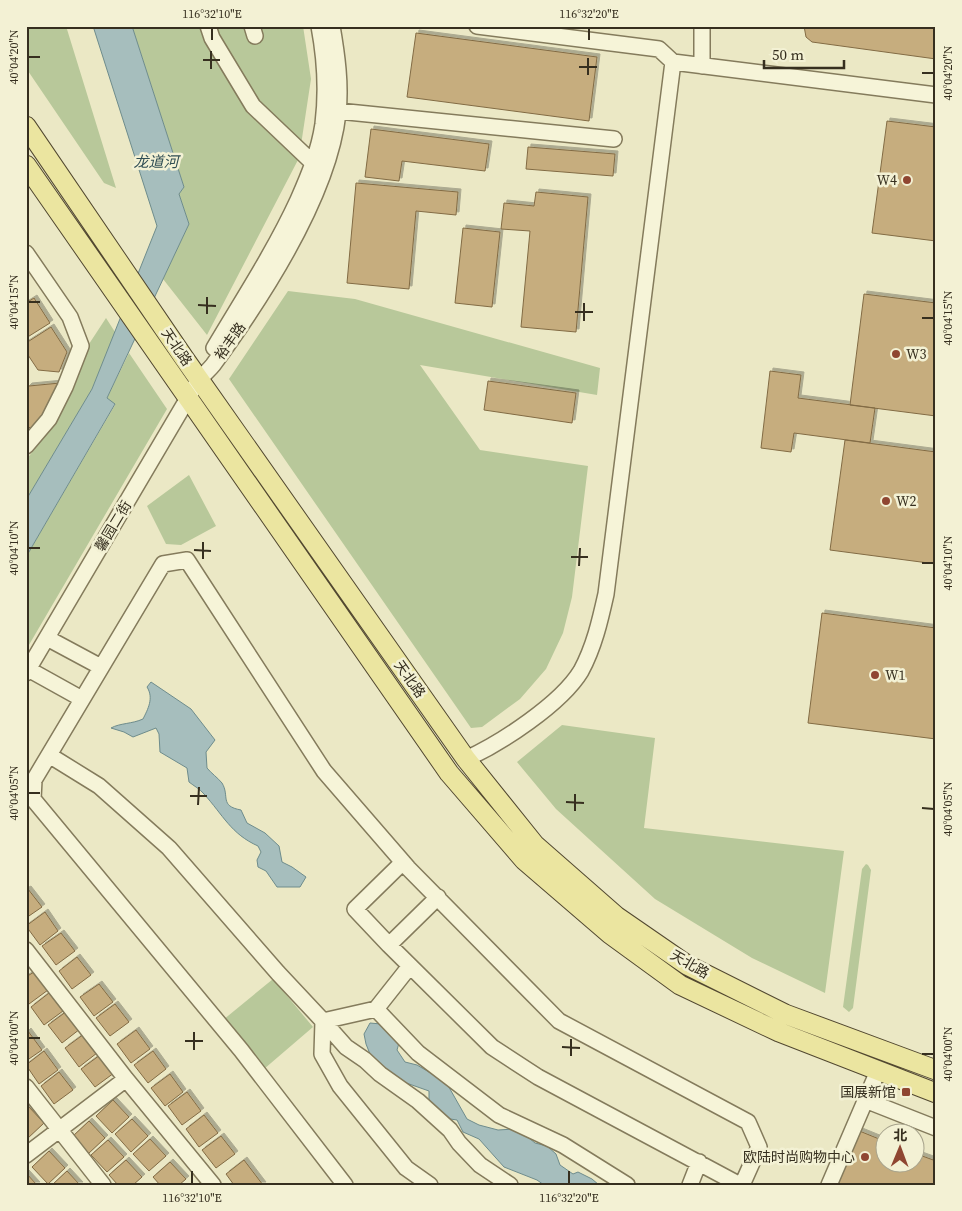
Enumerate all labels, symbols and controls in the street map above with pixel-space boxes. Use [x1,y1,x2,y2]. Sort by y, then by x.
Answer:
text: 116°32'10"E [182,6,242,22]
text: 116°32'20"E [559,6,619,22]
text: 40°04'20"N [6,29,22,85]
scale bar [764,38,844,70]
text: 50 m [772,44,804,65]
text: 40°04'20"N [940,45,956,101]
water label: 龙道河 [133,151,181,172]
place label: W4 [877,170,897,190]
marker: W4 [901,174,913,186]
text: 40°04'15"N [6,274,22,330]
text: 40°04'15"N [940,290,956,346]
street label: 裕丰路 [210,318,250,364]
street label: 天北路 [157,324,197,370]
place label: W3 [906,344,926,364]
marker: W3 [890,348,902,360]
place label: W2 [896,491,916,511]
marker: W2 [880,495,892,507]
street label: 馨园二街 [90,497,136,555]
text: 40°04'10"N [6,520,22,576]
text: 40°04'10"N [940,535,956,591]
street label: 天北路 [390,656,430,702]
place label: W1 [885,665,905,685]
marker: W1 [869,669,881,681]
text: 40°04'05"N [6,765,22,821]
text: 40°04'05"N [940,781,956,837]
street label: 天北路 [667,945,713,983]
text: 40°04'00"N [6,1010,22,1066]
text: 40°04'00"N [940,1026,956,1082]
place label: 国展新馆 [840,1082,896,1102]
marker: 国展新馆 [900,1086,912,1098]
north arrow [874,1124,924,1174]
text: 北 [893,1125,907,1145]
place label: 欧陆时尚购物中心 [743,1147,855,1167]
marker: 欧陆时尚购物中心 [859,1151,871,1163]
text: 116°32'10"E [162,1190,222,1206]
text: 116°32'20"E [539,1190,599,1206]

